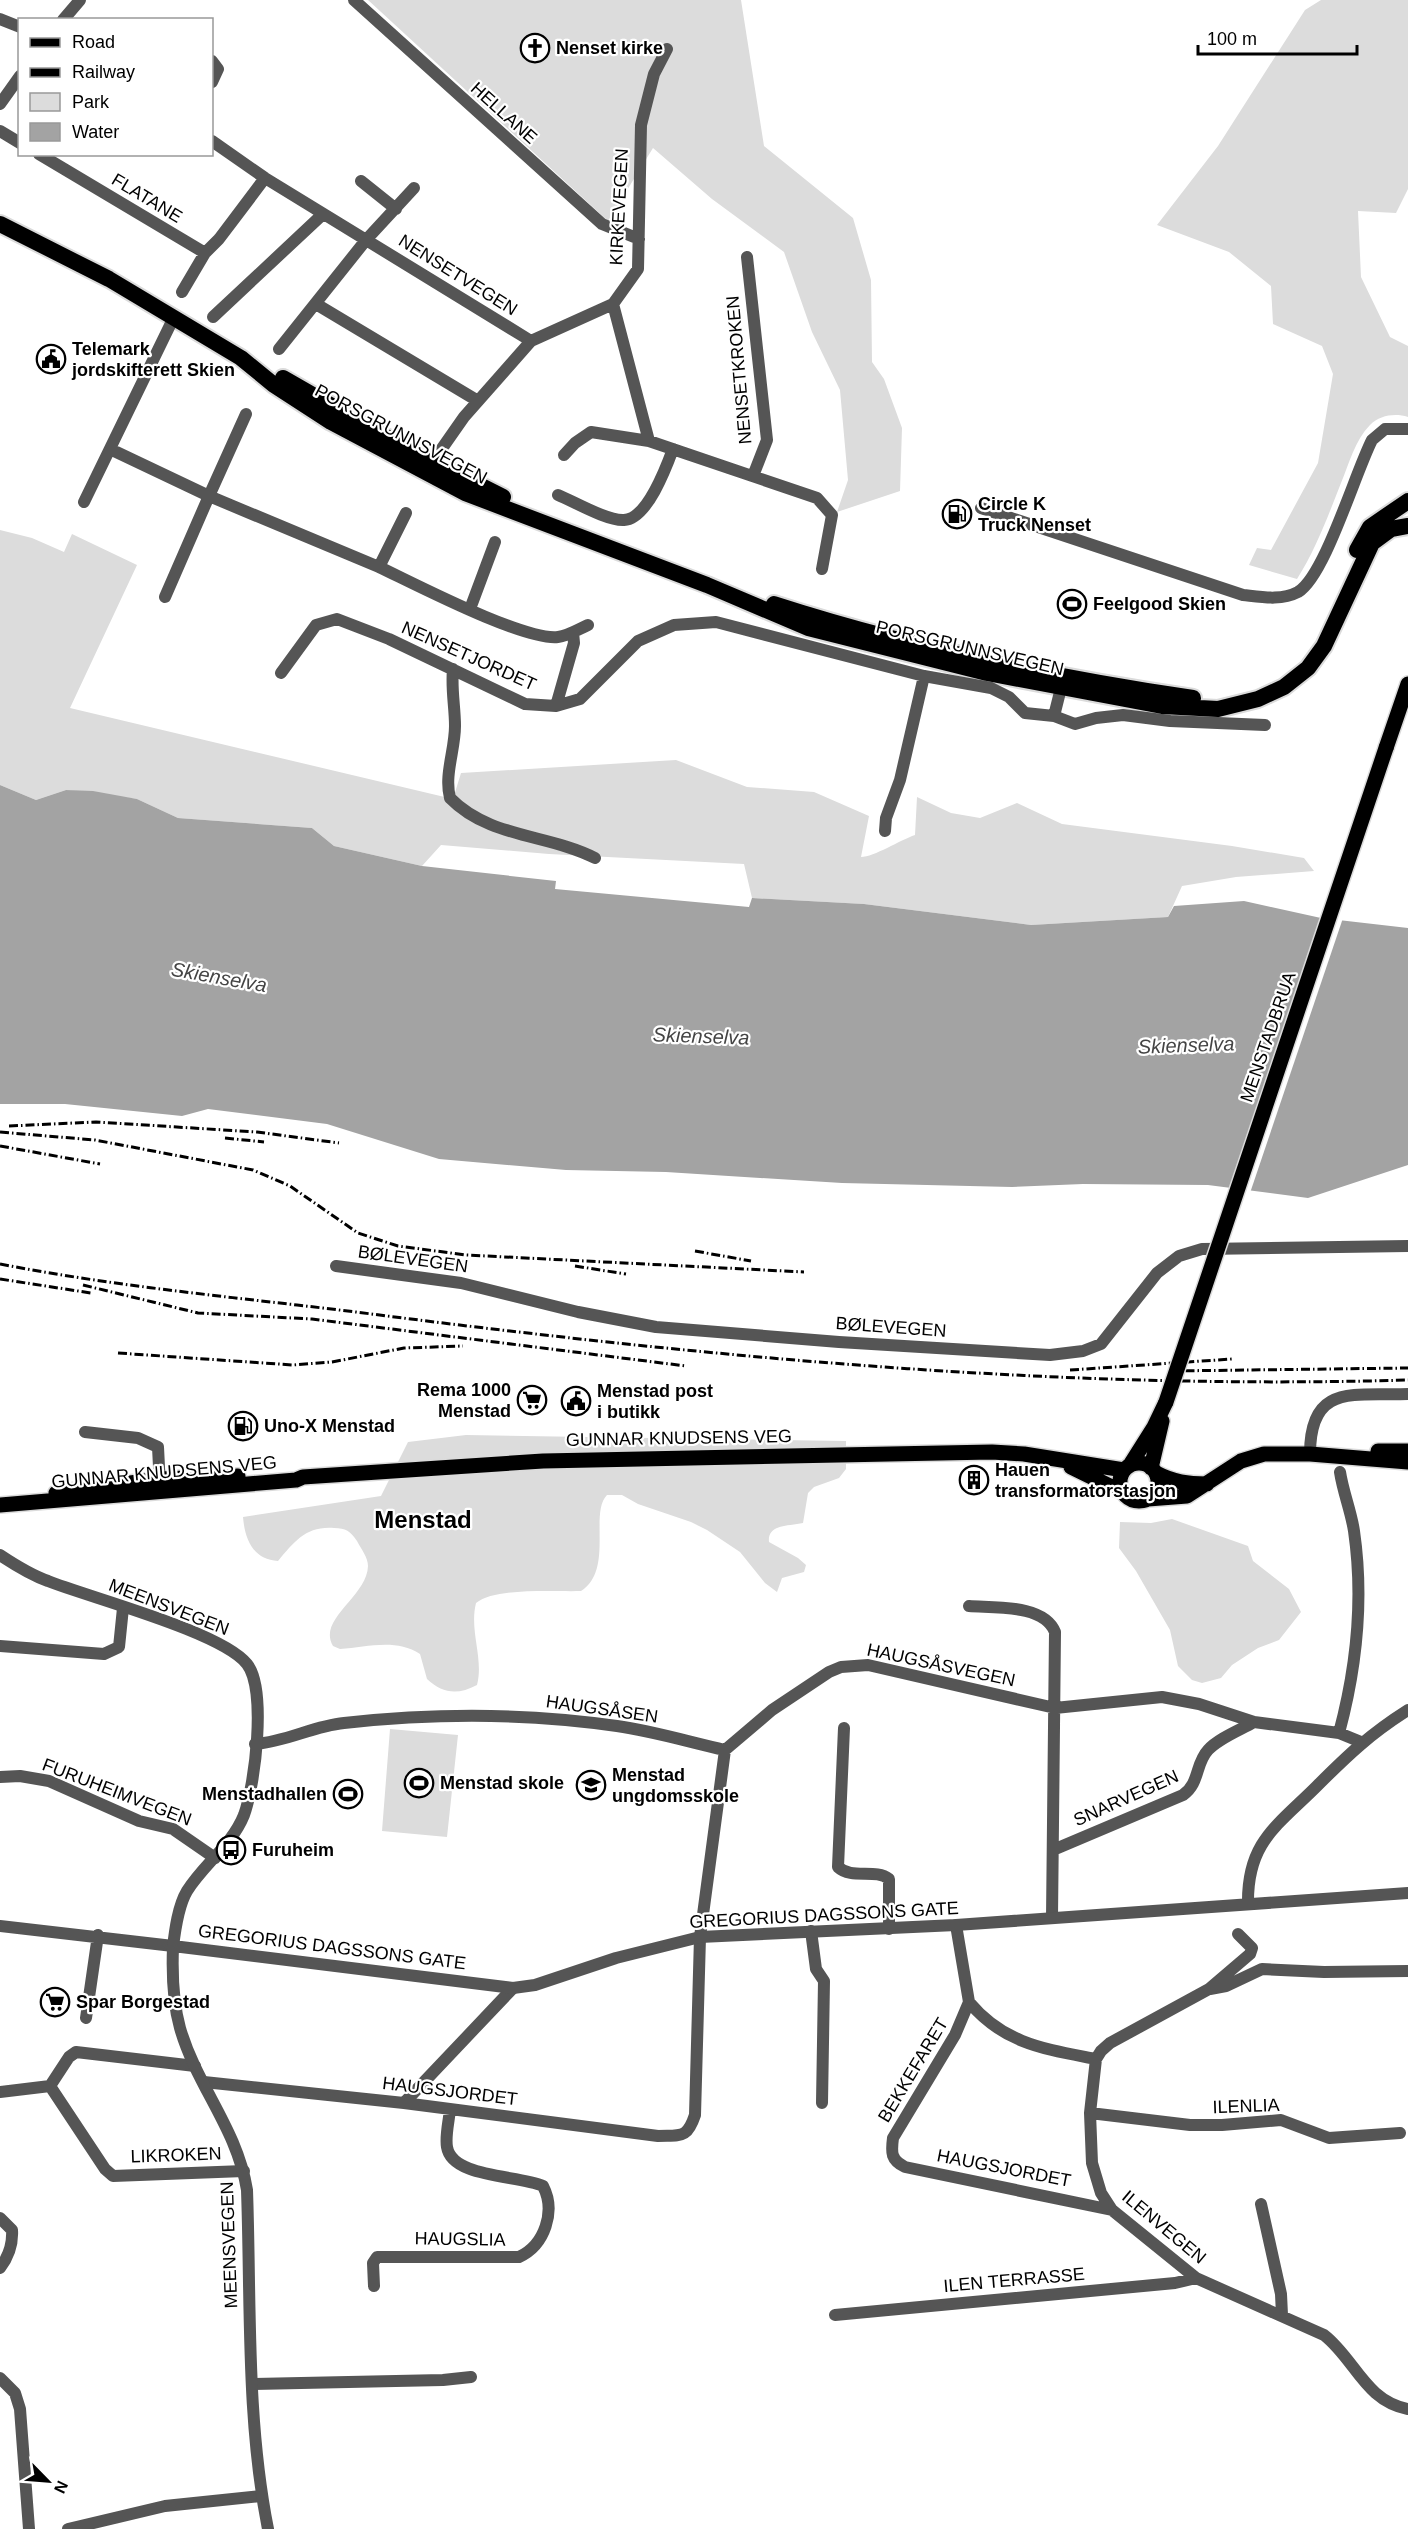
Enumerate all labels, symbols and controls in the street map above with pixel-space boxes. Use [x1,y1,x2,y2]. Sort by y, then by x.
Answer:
legend [18,18,213,156]
scale bar [1198,18,1357,56]
text: 100 m [1207,29,1257,49]
text: Road [72,32,115,52]
church icon: Nenset kirke [519,32,551,64]
place label: Nenset kirke [556,38,663,58]
text: Railway [72,62,135,82]
street label: HELLANE [467,78,541,148]
text: Park [72,92,110,112]
text: Water [72,122,119,142]
street label: KIRKEVEGEN [606,148,632,266]
street label: FLATANE [108,169,186,227]
street label: NENSETVEGEN [395,230,521,320]
street label: NENSETKROKEN [723,295,755,445]
place label: Telemark jordskifterett Skien [71,339,235,380]
public building icon: Telemark jordskifterett Skien [35,343,67,375]
street label: PORSGRUNNSVEGEN [312,380,490,488]
place label: Circle K Truck Nenset [978,494,1091,535]
fuel station icon: Circle K Truck Nenset [941,498,973,530]
sports icon: Feelgood Skien [1056,588,1088,620]
place label: Feelgood Skien [1093,594,1226,614]
street label: NENSETJORDET [399,617,539,695]
street label: PORSGRUNNSVEGEN [874,617,1066,679]
water label: Skienselva [169,958,269,996]
street label: MENSTADBRUA [1236,969,1300,1105]
water label: Skienselva [652,1023,750,1049]
water label: Skienselva [1137,1032,1235,1058]
street label: BØLEVEGEN [357,1241,469,1277]
street label: BØLEVEGEN [835,1313,947,1341]
place label: Rema 1000 Menstad [417,1380,511,1421]
place label: Menstad post i butikk [597,1381,713,1422]
supermarket icon: Rema 1000 Menstad [516,1384,548,1416]
public building icon: Menstad post i butikk [560,1385,592,1417]
fuel station icon: Uno-X Menstad [227,1410,259,1442]
place label: Uno-X Menstad [264,1416,395,1436]
street label: GUNNAR KNUDSENS VEG [566,1426,792,1450]
street label: GUNNAR KNUDSENS VEG [51,1452,277,1492]
place label: Hauen transformatorstasjon [995,1460,1176,1501]
building icon: Hauen transformatorstasjon [958,1464,990,1496]
district label: Menstad [374,1506,472,1533]
street label: MEENSVEGEN [106,1575,232,1639]
street label: HAUGSÅSVEGEN [865,1640,1017,1690]
street label: HAUGSÅSEN [545,1691,659,1727]
street label: FURUHEIMVEGEN [40,1754,194,1830]
place label: Menstad ungdomsskole [612,1765,739,1806]
street label: SNARVEGEN [1070,1766,1182,1830]
sports icon: Menstad skole [403,1767,435,1799]
school or university icon: Menstad ungdomsskole [575,1769,607,1801]
place label: Menstad skole [440,1773,564,1793]
sports icon: Menstadhallen [332,1778,364,1810]
place label: Menstadhallen [202,1784,327,1804]
bus stop icon: Furuheim [215,1834,247,1866]
place label: Furuheim [252,1840,334,1860]
street label: GREGORIUS DAGSSONS GATE [689,1898,959,1932]
street label: GREGORIUS DAGSSONS GATE [197,1921,467,1973]
supermarket icon: Spar Borgestad [39,1986,71,2018]
place label: Spar Borgestad [76,1992,210,2012]
street label: BEKKEFARET [874,2014,952,2126]
street label: HAUGSJORDET [381,2073,519,2109]
street label: ILENLIA [1212,2095,1280,2117]
street label: LIKROKEN [130,2143,222,2167]
street label: HAUGSJORDET [935,2145,1073,2191]
street label: MEENSVEGEN [217,2181,241,2309]
street label: ILENVEGEN [1118,2186,1210,2268]
street label: HAUGSLIA [414,2228,506,2250]
street label: ILEN TERRASSE [943,2264,1085,2296]
north arrow [18,2451,78,2511]
text: N [51,2478,71,2496]

